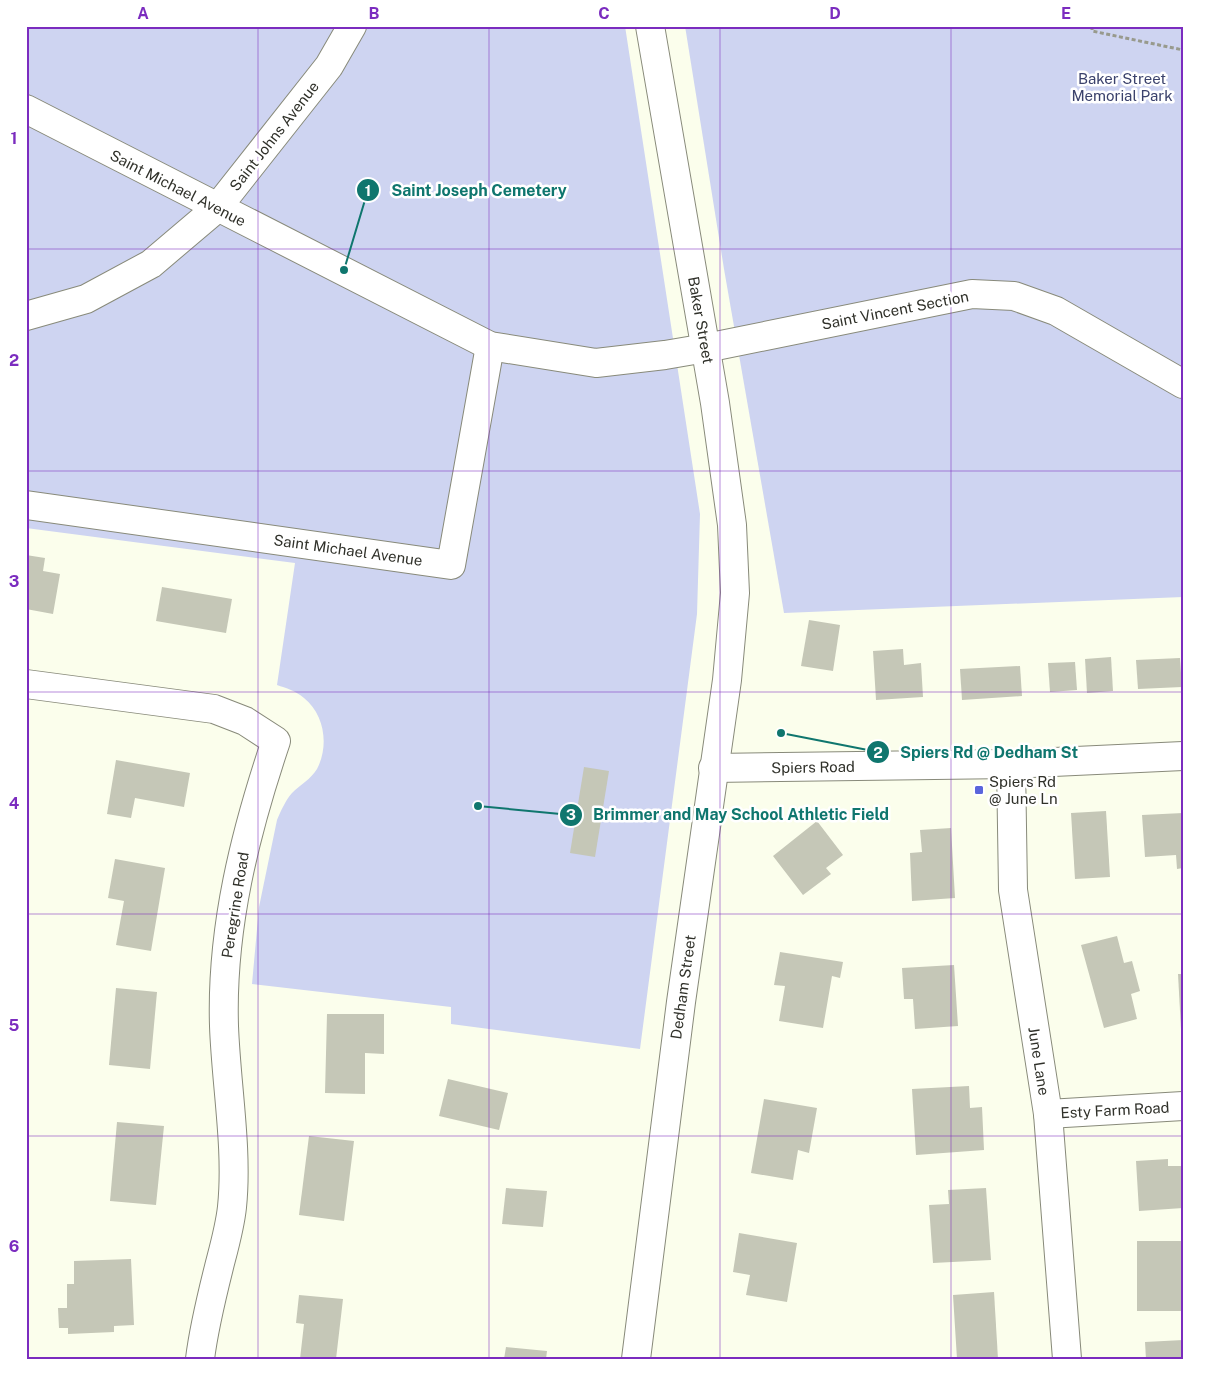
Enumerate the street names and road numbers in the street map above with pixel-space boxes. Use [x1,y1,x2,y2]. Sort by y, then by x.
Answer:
street label: Saint Johns Avenue [226,78,322,194]
street label: Saint Michael Avenue [107,146,249,230]
street label: Baker Street [685,275,717,365]
street label: Saint Vincent Section [820,287,970,333]
street label: Saint Michael Avenue [273,531,423,569]
street label: Spiers Road [771,758,855,776]
street label: Peregrine Road [218,851,252,959]
street label: Dedham Street [667,934,699,1040]
street label: June Lane [1025,1025,1053,1097]
street label: Esty Farm Road [1060,1099,1170,1121]

